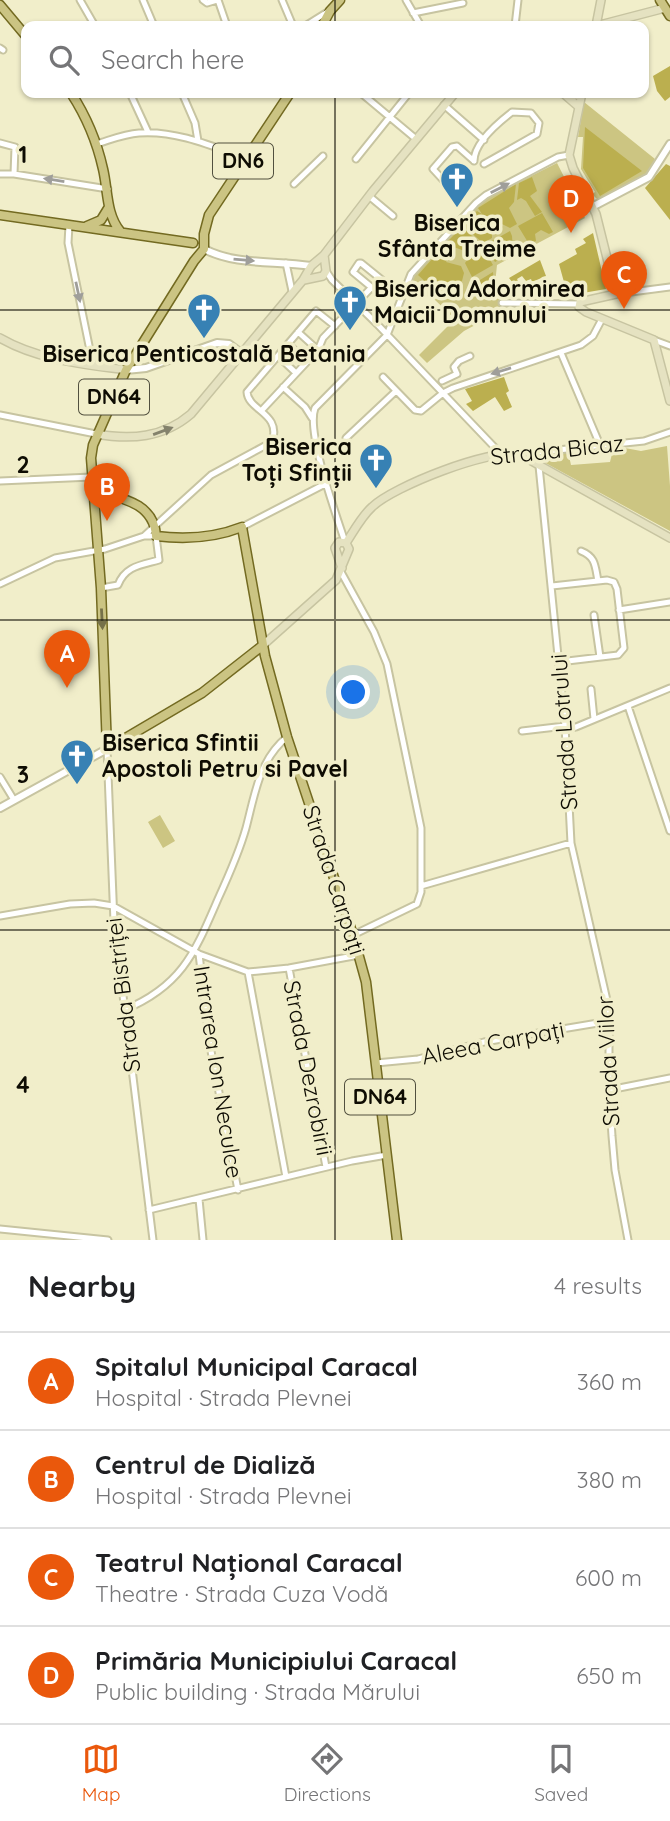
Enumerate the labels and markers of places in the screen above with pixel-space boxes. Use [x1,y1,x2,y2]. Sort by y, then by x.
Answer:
church icon: Biserica Sfânta Treime [438,160,476,209]
pin: D [548,175,594,233]
place label: Biserica Sfânta Treime [378,208,536,263]
pin: C [601,251,647,309]
place label: Biserica Adormirea Maicii Domnului [374,274,585,329]
church icon: Biserica Adormirea Maicii Domnului [331,283,369,332]
church icon: Biserica Penticostală Betania [185,291,223,340]
place label: Biserica Penticostală Betania [42,339,366,368]
place label: Biserica Toți Sfinții [242,432,352,488]
church icon: Biserica Toți Sfinții [357,441,395,490]
pin: B [84,463,130,521]
pin: A [44,630,90,688]
place label: Biserica Sfintii Apostoli Petru si Pavel [102,728,348,783]
church icon: Biserica Sfintii Apostoli Petru si Pavel [58,737,96,786]

